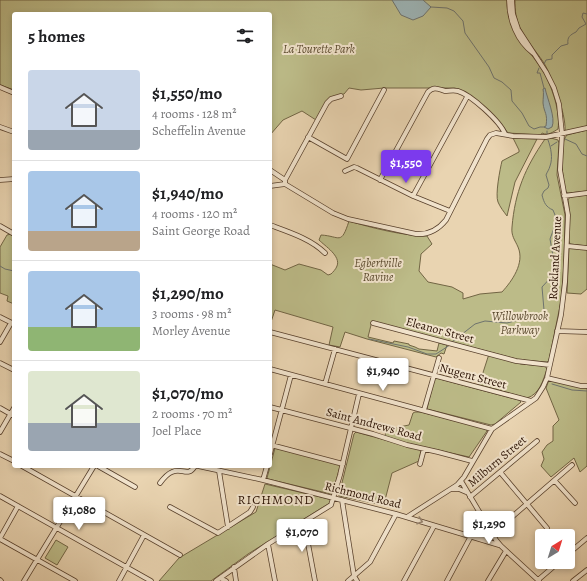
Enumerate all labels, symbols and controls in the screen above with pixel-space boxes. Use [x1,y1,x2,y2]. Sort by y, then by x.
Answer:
text: 5 homes [28,25,85,48]
icon: filters [234,25,256,47]
park label: La Tourette Park [283,41,356,57]
text: $1,550/mo [152,82,222,105]
icon: home [60,86,108,134]
text: 4 rooms · 128 m² [152,105,237,122]
text: Scheffelin Avenue [152,122,246,139]
pin: $1,550 [373,150,439,184]
text: $1,550 [390,154,422,171]
text: $1,940/mo [152,182,224,205]
icon: home [60,187,108,235]
text: 4 rooms · 120 m² [152,205,237,222]
street label: Rockland Avenue [545,216,565,300]
text: Saint George Road [152,222,250,239]
park label: Egbertville Ravine [354,255,402,285]
text: $1,290/mo [152,282,224,305]
icon: home [60,287,108,335]
text: 3 rooms · 98 m² [152,305,231,322]
park label: Willowbrook Parkway [492,308,549,338]
street label: Eleanor Street [404,313,476,347]
text: Morley Avenue [152,322,230,339]
pin: $1,940 [350,358,416,392]
street label: Nugent Street [438,359,508,393]
text: $1,940 [367,362,399,379]
text: $1,070/mo [152,382,224,405]
icon: home [60,387,108,435]
street label: Saint Andrews Road [324,404,424,445]
text: 2 rooms · 70 m² [152,405,232,422]
text: Joel Place [152,422,201,439]
street label: Milburn Street [464,432,530,490]
street label: Richmond Road [323,478,404,512]
district label: RICHMOND [238,491,314,508]
pin: $1,080 [46,497,112,531]
text: $1,080 [62,501,96,518]
pin: $1,290 [456,511,522,545]
text: $1,290 [472,515,506,532]
one-way arrow [417,517,424,525]
pin: $1,070 [269,519,335,553]
text: $1,070 [286,523,318,540]
north arrow [535,529,575,569]
map controls [535,529,575,569]

